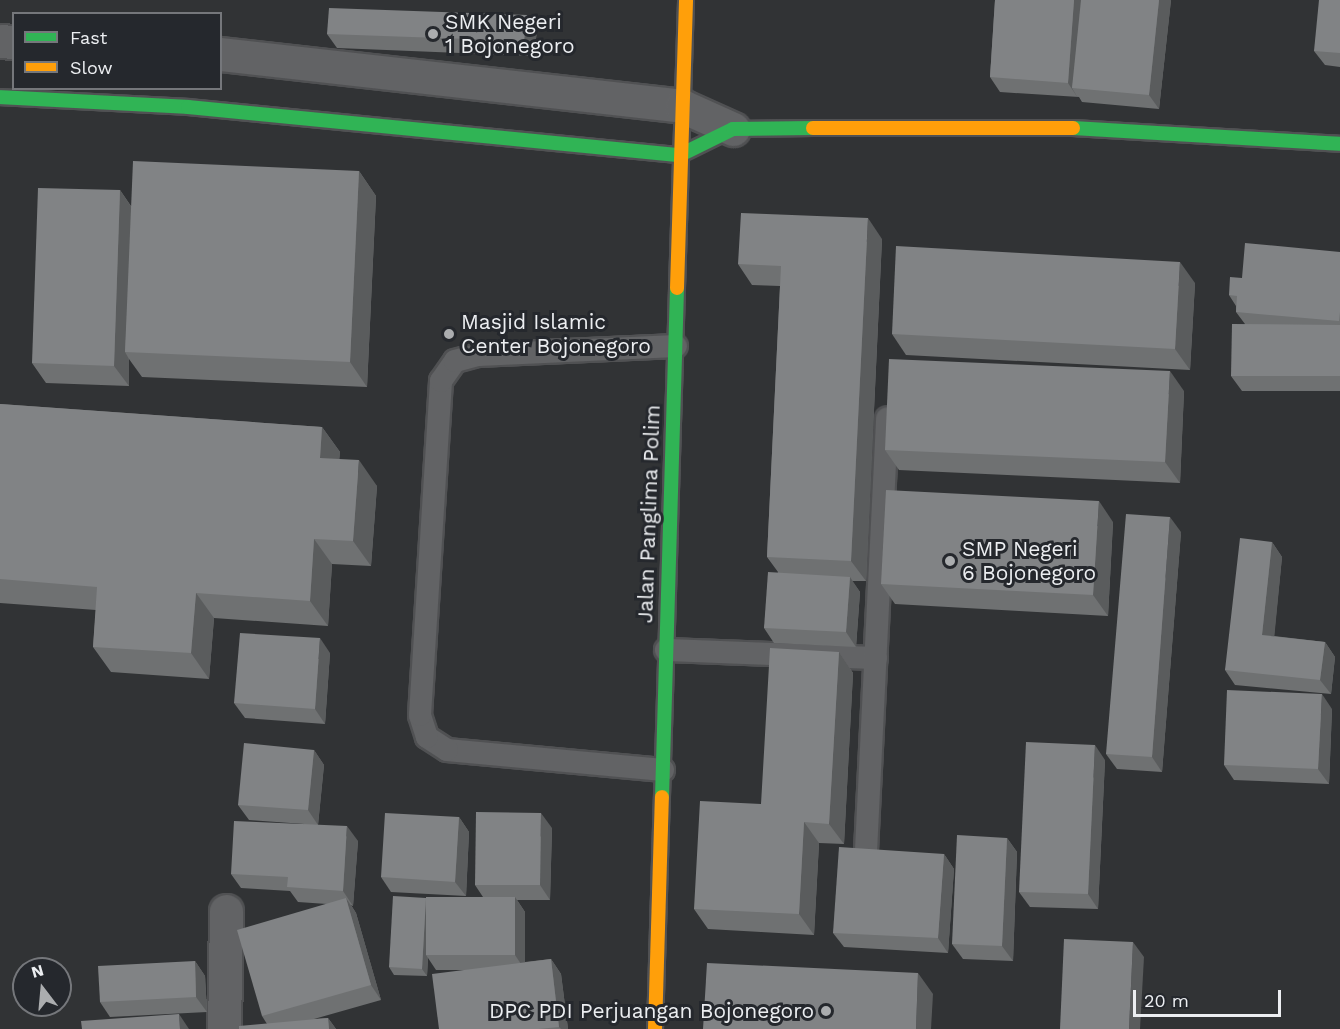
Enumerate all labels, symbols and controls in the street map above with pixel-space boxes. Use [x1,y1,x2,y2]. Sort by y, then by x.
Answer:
place label: SMK Negeri 1 Bojonegoro [445,9,575,59]
legend [12,12,222,90]
text: Fast [70,27,107,48]
marker: SMK Negeri 1 Bojonegoro [426,27,440,41]
text: Slow [70,57,113,78]
place label: Masjid Islamic Center Bojonegoro [461,309,651,359]
marker: Masjid Islamic Center Bojonegoro [442,327,456,341]
street label: Jalan Panglima Polim [633,404,665,624]
place label: SMP Negeri 6 Bojonegoro [962,536,1096,586]
marker: SMP Negeri 6 Bojonegoro [943,554,957,568]
north arrow [12,957,72,1017]
text: N [29,960,46,982]
scale bar [1136,978,1284,1016]
text: 20 m [1144,990,1189,1011]
place label: DPC PDI Perjuangan Bojonegoro [489,998,814,1024]
marker: DPC PDI Perjuangan Bojonegoro [819,1004,833,1018]

